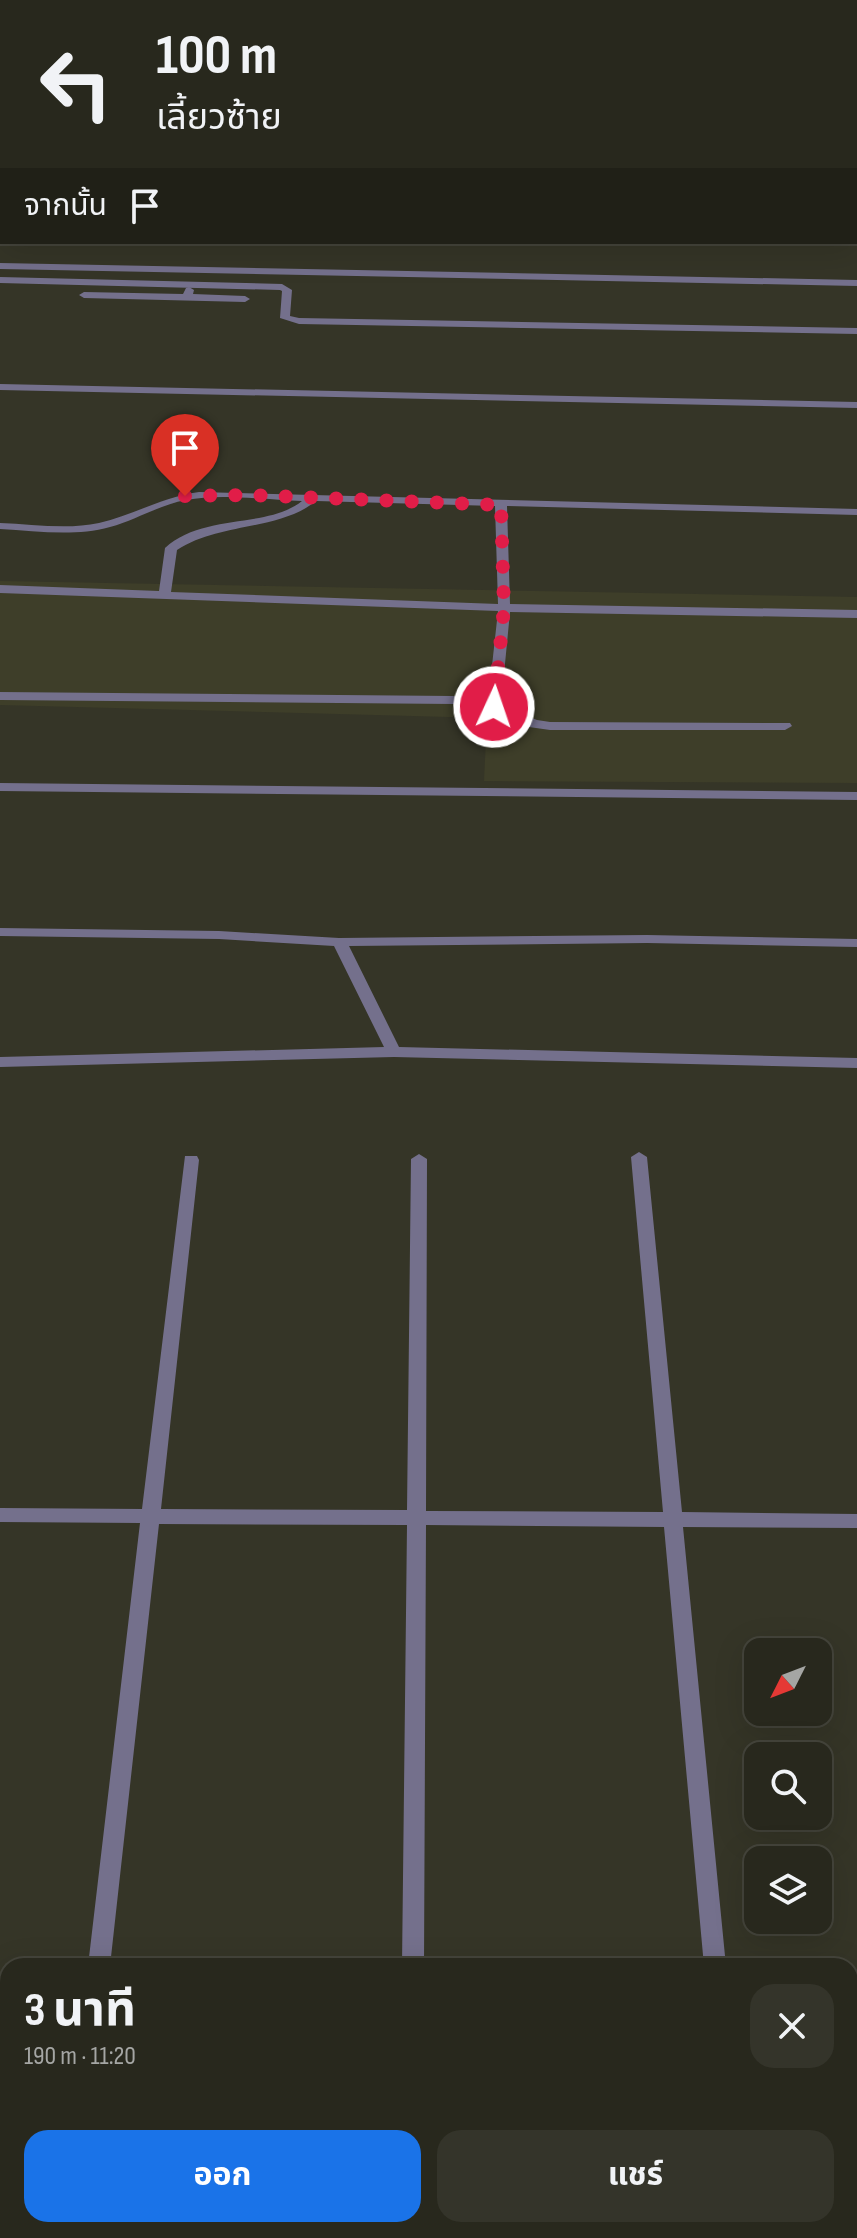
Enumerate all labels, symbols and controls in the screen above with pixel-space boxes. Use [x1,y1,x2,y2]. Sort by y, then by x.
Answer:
text: 100 m [156,23,277,90]
icon: left [24,32,128,136]
text: เลี้ยวซ้าย [156,97,282,140]
icon: arrive [123,184,167,228]
text: จากนั้น [24,188,107,224]
pin [151,414,219,496]
icon: arrive [163,426,207,470]
position arrow [452,665,536,749]
north arrow [744,1638,832,1726]
map controls [744,1638,832,1934]
button: search [744,1742,832,1830]
button: layers [744,1846,832,1934]
text: 3 นาที [24,1982,136,2039]
button: close [750,1984,834,2068]
text: 190 m · 11:20 [24,2041,136,2072]
button: ออก [24,2130,421,2222]
button: แชร์ [437,2130,834,2222]

